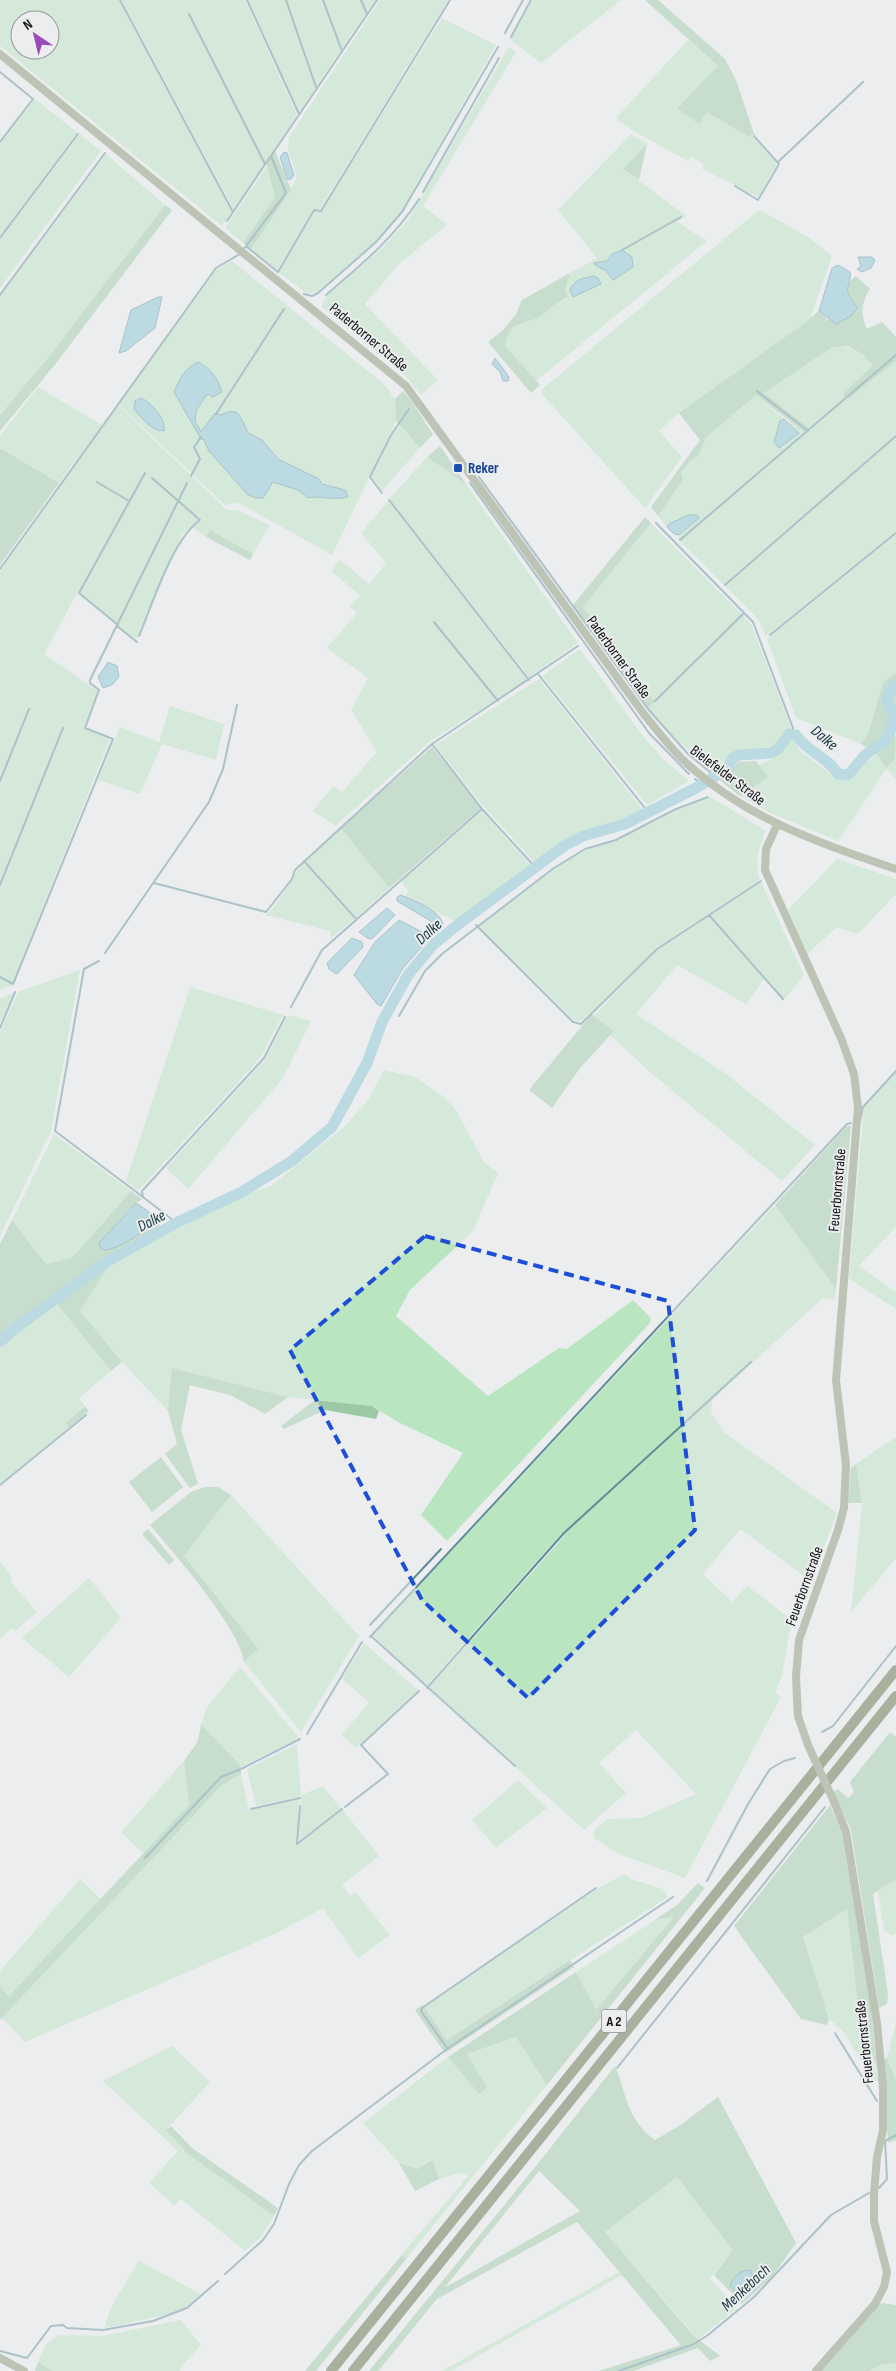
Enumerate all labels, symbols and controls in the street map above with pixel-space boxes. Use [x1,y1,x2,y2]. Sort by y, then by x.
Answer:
north arrow [10,10,60,60]
text: N [20,16,36,34]
street label: Paderborner Straße [325,299,412,376]
place label: Reker [468,459,499,478]
marker: Reker [452,462,464,474]
street label: Paderborner Straße [582,612,655,702]
water label: Dalke [807,722,841,755]
street label: Bielefelder Straße [686,741,769,810]
water label: Dalke [412,915,446,949]
street label: Feuerbornstraße [824,1148,851,1232]
water label: Dalke [134,1206,169,1236]
street label: Feuerbornstraße [781,1544,828,1629]
street label: Feuerbornstraße [851,1999,878,2084]
road number: A 2 [602,2010,626,2032]
water label: Menkebach [718,2260,775,2316]

